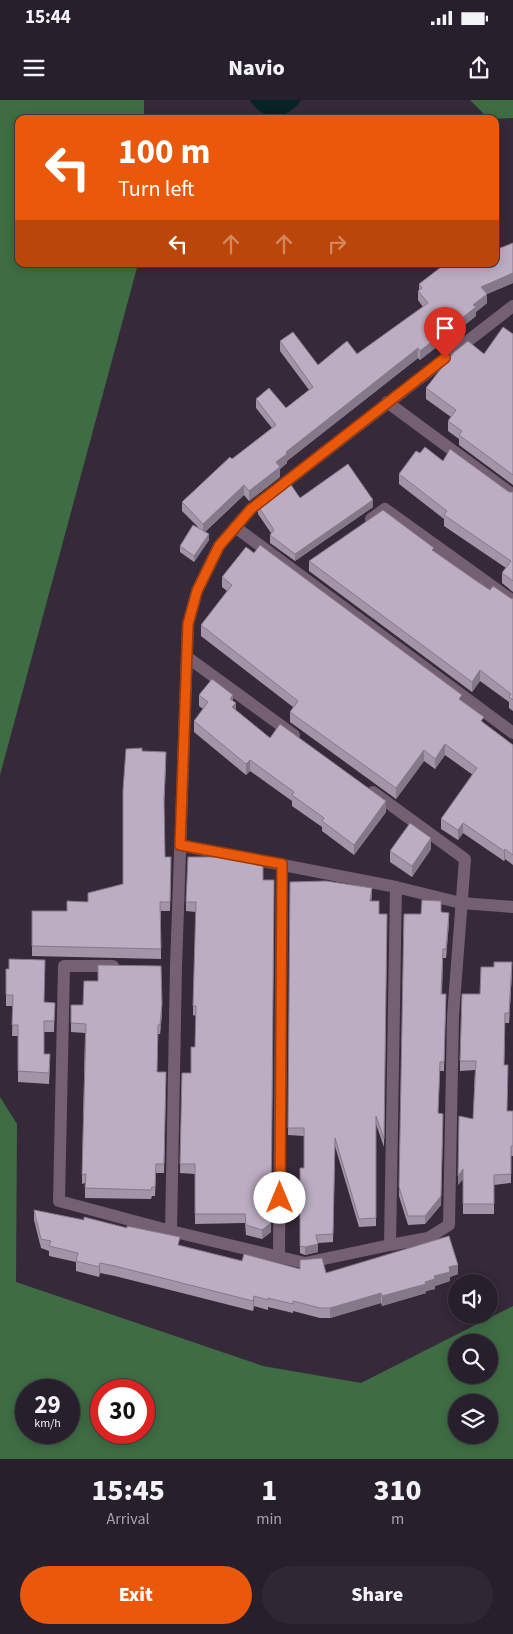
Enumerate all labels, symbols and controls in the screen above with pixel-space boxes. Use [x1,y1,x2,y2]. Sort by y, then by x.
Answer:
text: 15:44 [25,4,71,31]
text: Navio [228,52,285,84]
icon: menu [20,54,48,82]
icon: share [465,54,493,82]
text: 100 m [118,127,210,177]
icon: left [35,135,100,200]
text: Turn left [118,173,194,205]
icon: left [164,230,192,258]
icon: ahead [217,230,245,258]
icon: ahead [270,230,298,258]
icon: right [323,230,351,258]
pin [424,307,466,358]
icon: arrive [431,314,459,342]
position arrow [253,1171,305,1223]
map controls [448,1274,498,1444]
button: sound [448,1274,498,1324]
button: search [448,1334,498,1384]
speed limit sign: 30 [90,1379,155,1444]
text: 29 [34,1387,61,1423]
button: layers [448,1394,498,1444]
text: km/h [34,1415,61,1432]
text: 15:45 [91,1469,165,1512]
text: 1 [261,1469,277,1512]
text: 310 [374,1469,422,1512]
text: Arrival [107,1508,150,1530]
text: min [256,1508,282,1530]
text: m [391,1508,404,1530]
button: Exit [20,1566,252,1624]
button: Share [262,1566,493,1624]

